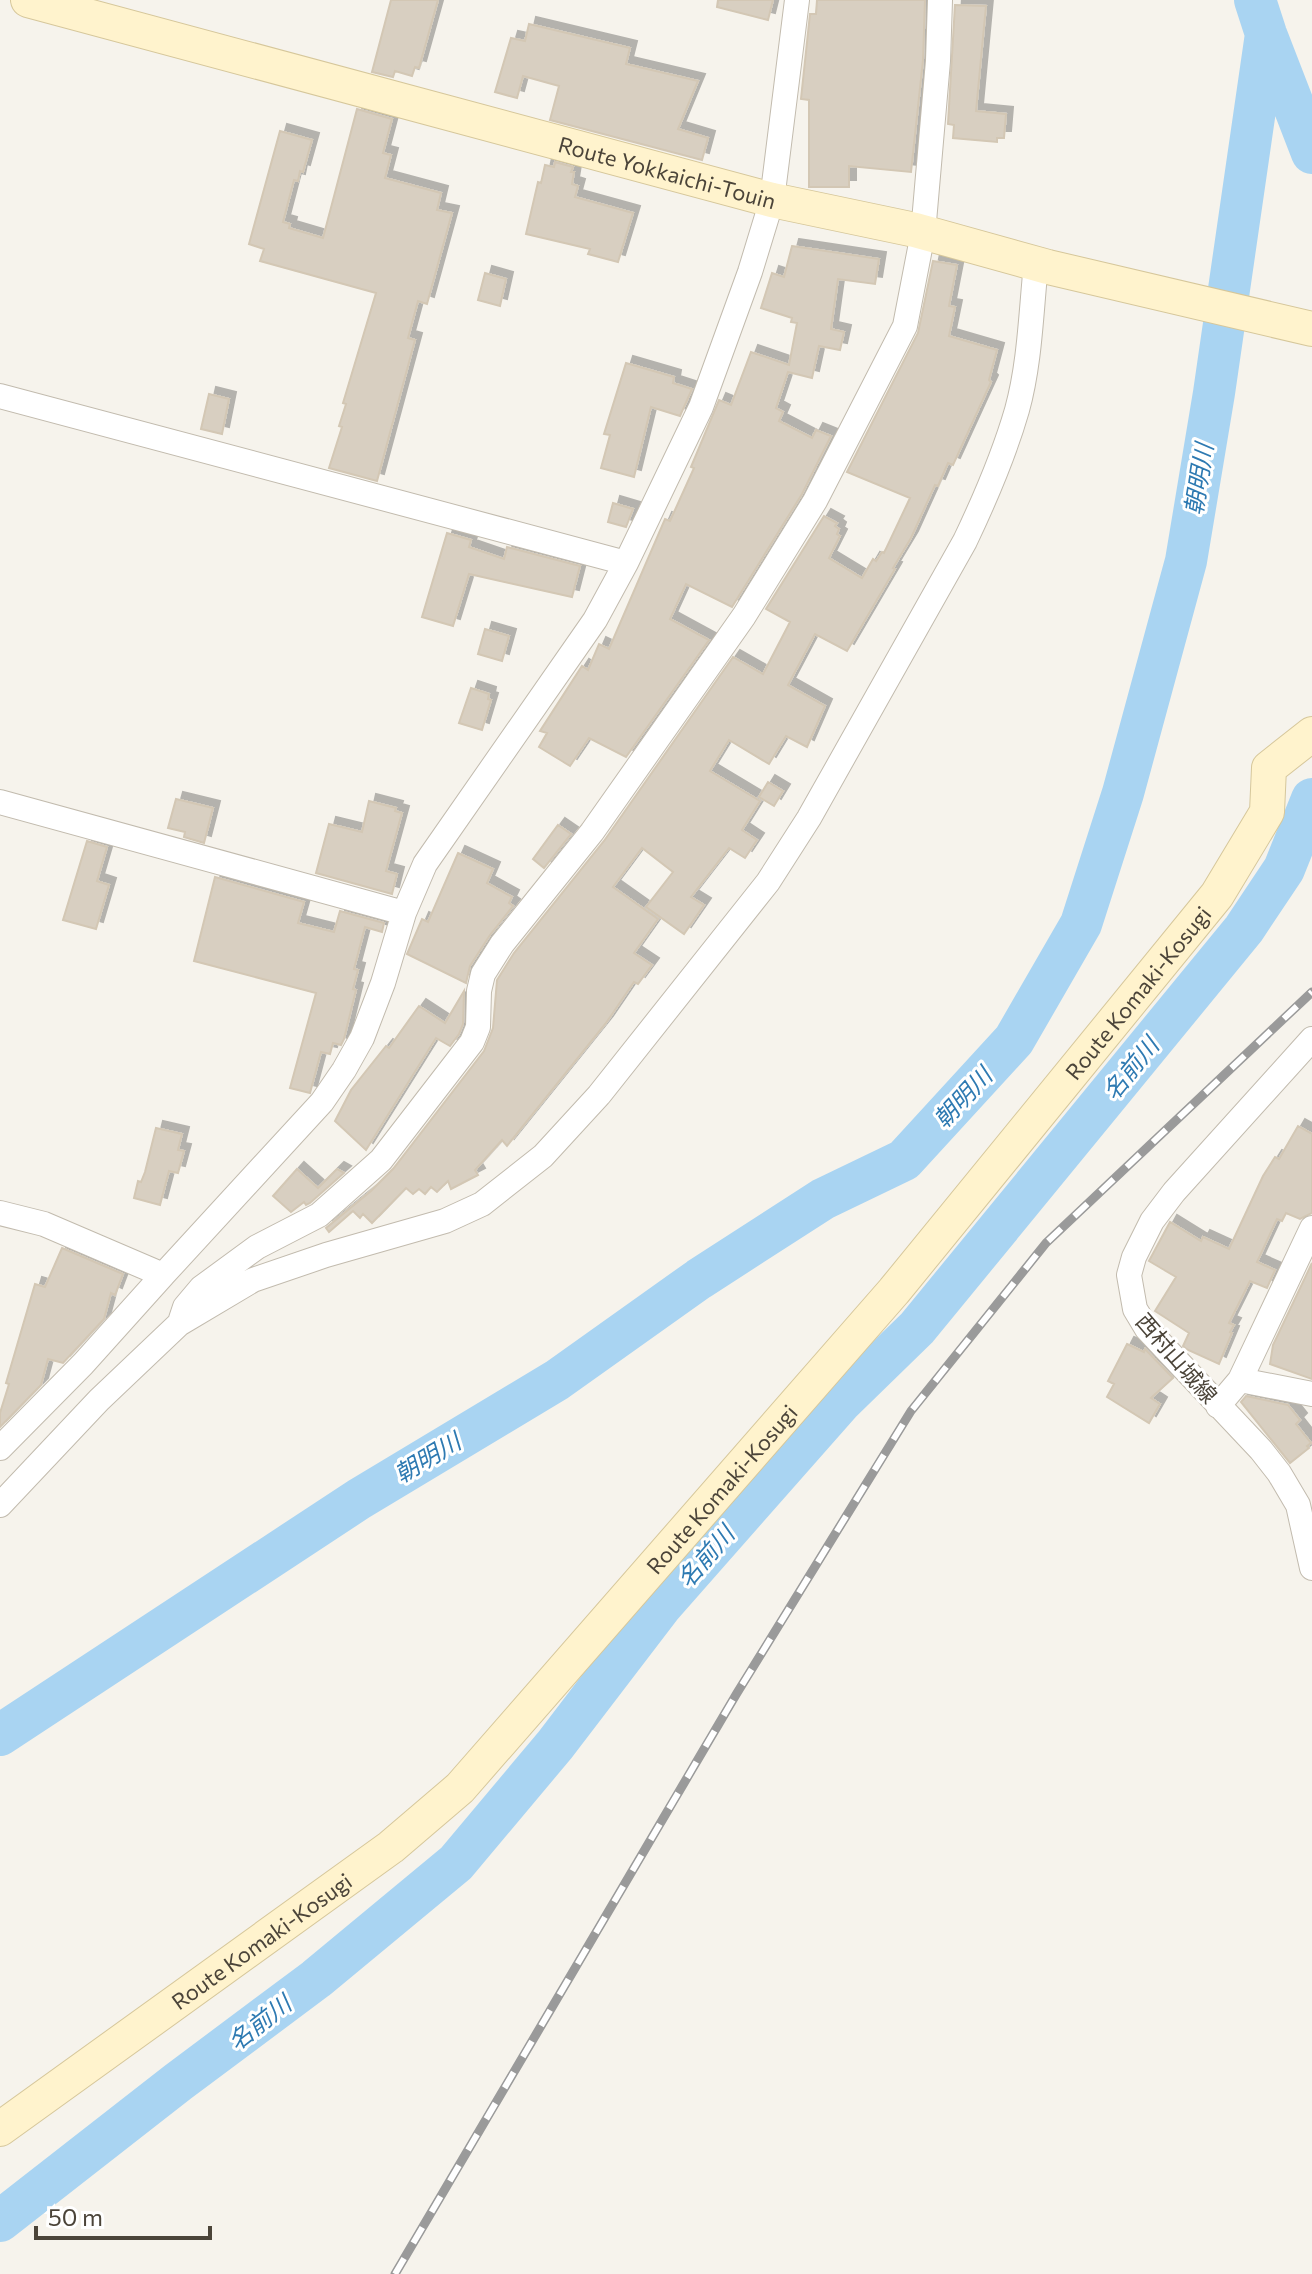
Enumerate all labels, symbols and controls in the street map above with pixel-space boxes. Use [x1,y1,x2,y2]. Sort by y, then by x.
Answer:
street label: Route Yokkaichi-Touin [556,130,779,214]
water label: 朝明川 [1178,438,1218,517]
street label: Route Komaki-Kosugi [1059,900,1216,1085]
water label: 名前川 [1096,1029,1166,1105]
water label: 朝明川 [927,1059,999,1133]
street label: 西村山城線 [1131,1308,1223,1408]
street label: Route Komaki-Kosugi [640,1399,802,1579]
water label: 朝明川 [389,1424,468,1488]
water label: 名前川 [670,1517,742,1593]
street label: Route Komaki-Kosugi [166,1867,357,2015]
water label: 名前川 [222,1987,299,2056]
scale bar [36,2190,210,2240]
text: 50 m [48,2202,103,2231]

